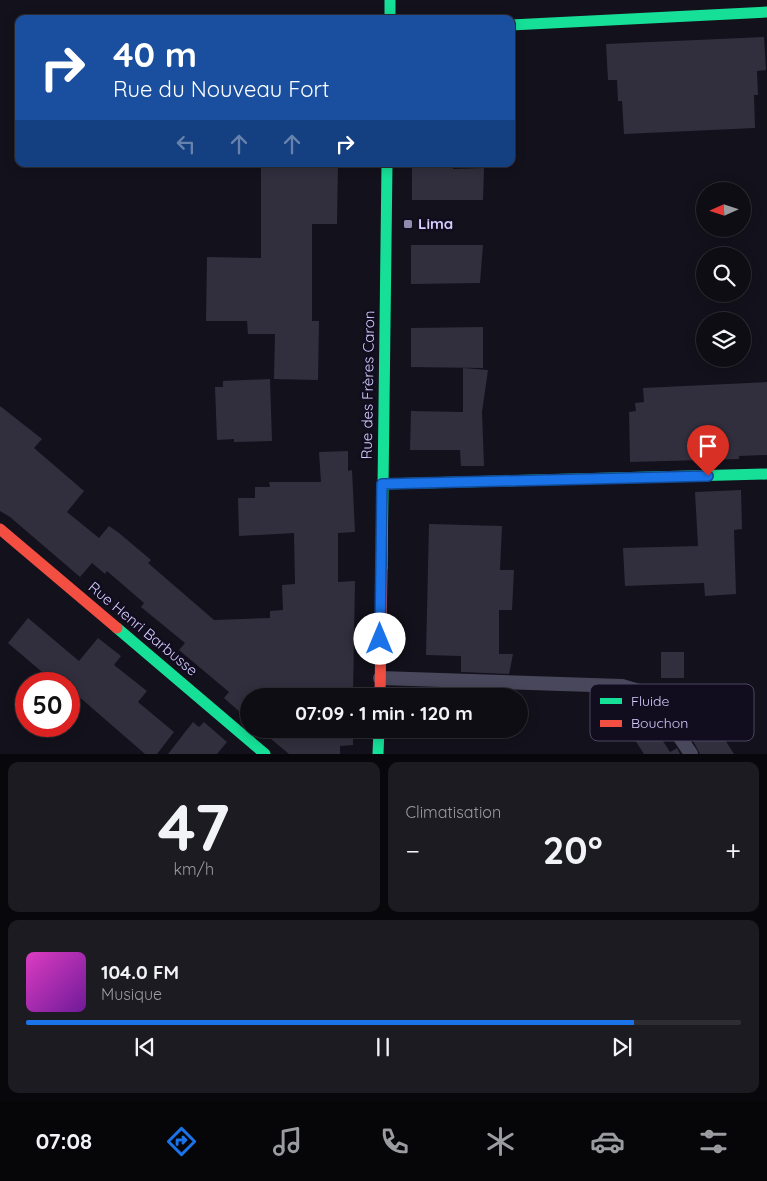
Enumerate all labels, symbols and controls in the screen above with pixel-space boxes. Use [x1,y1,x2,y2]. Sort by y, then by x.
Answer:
text: 40 m [113,32,197,76]
icon: right [30,35,95,100]
text: Rue du Nouveau Fort [113,75,330,103]
icon: left [172,130,200,158]
icon: ahead [225,130,253,158]
icon: ahead [278,130,306,158]
icon: right [331,130,359,158]
north arrow [696,182,751,238]
map controls [696,182,751,367]
place label: Lima [418,214,453,233]
marker: Lima [402,218,414,230]
button: search [696,247,751,302]
street label: Rue des Frères Caron [357,310,378,460]
button: layers [696,312,751,367]
pin [687,425,729,476]
icon: arrive [694,432,722,460]
street label: Rue Henri Barbusse [85,577,202,680]
position arrow [353,612,405,664]
speed limit sign: 50 [15,672,80,737]
legend [590,684,754,741]
text: Fluide [631,692,670,710]
text: 07:09 · 1 min · 120 m [295,701,473,725]
text: Bouchon [631,714,688,732]
text: 47 [158,786,230,867]
text: Climatisation [406,802,501,822]
text: 20° [543,826,603,874]
text: − [406,833,420,868]
text: + [725,833,741,868]
text: km/h [173,859,214,879]
text: 104.0 FM [101,960,179,984]
text: Musique [101,984,162,1004]
icon: previous [131,1033,159,1061]
icon: pause [369,1033,397,1061]
icon: next [608,1033,636,1061]
icon: directions [164,1124,199,1159]
icon: music [270,1124,305,1159]
icon: phone [377,1124,412,1159]
icon: climate [483,1124,518,1159]
icon: car [590,1124,625,1159]
icon: filters [696,1124,731,1159]
text: 07:08 [36,1127,92,1155]

